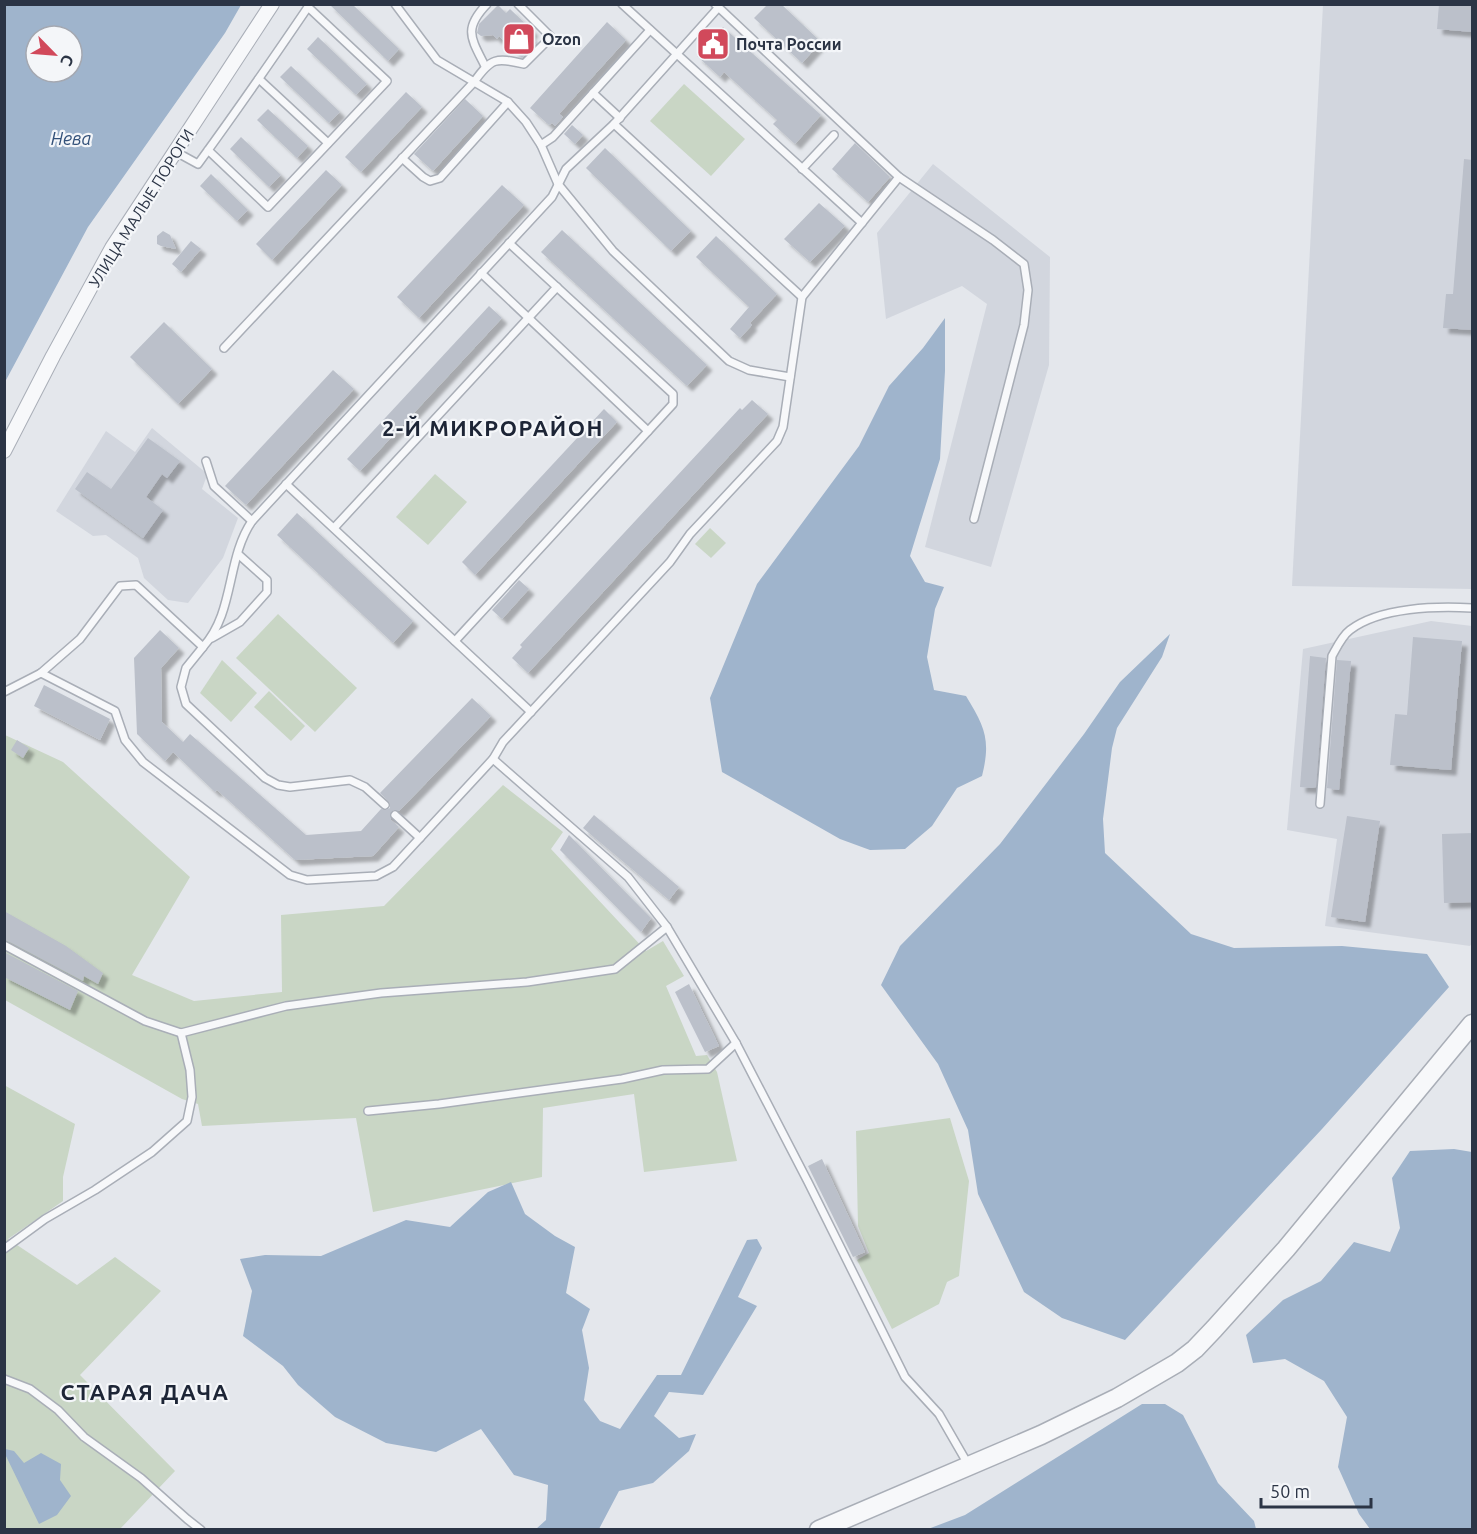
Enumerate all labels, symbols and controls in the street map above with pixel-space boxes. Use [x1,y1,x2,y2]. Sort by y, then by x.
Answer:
shop icon: Ozon [501,21,537,57]
north arrow [24,24,84,84]
public building icon: Почта России [695,26,731,62]
place label: Ozon [542,30,581,48]
place label: Почта России [736,35,841,53]
text: С [57,52,78,69]
street label: УЛИЦА МАЛЫЕ ПОРОГИ [85,126,197,290]
water label: Нева [51,128,91,148]
district label: 2-Й МИКРОРАЙОН [382,415,604,440]
district label: СТАРАЯ ДАЧА [61,1379,230,1404]
scale bar [1261,1471,1370,1509]
text: 50 m [1270,1481,1310,1501]

